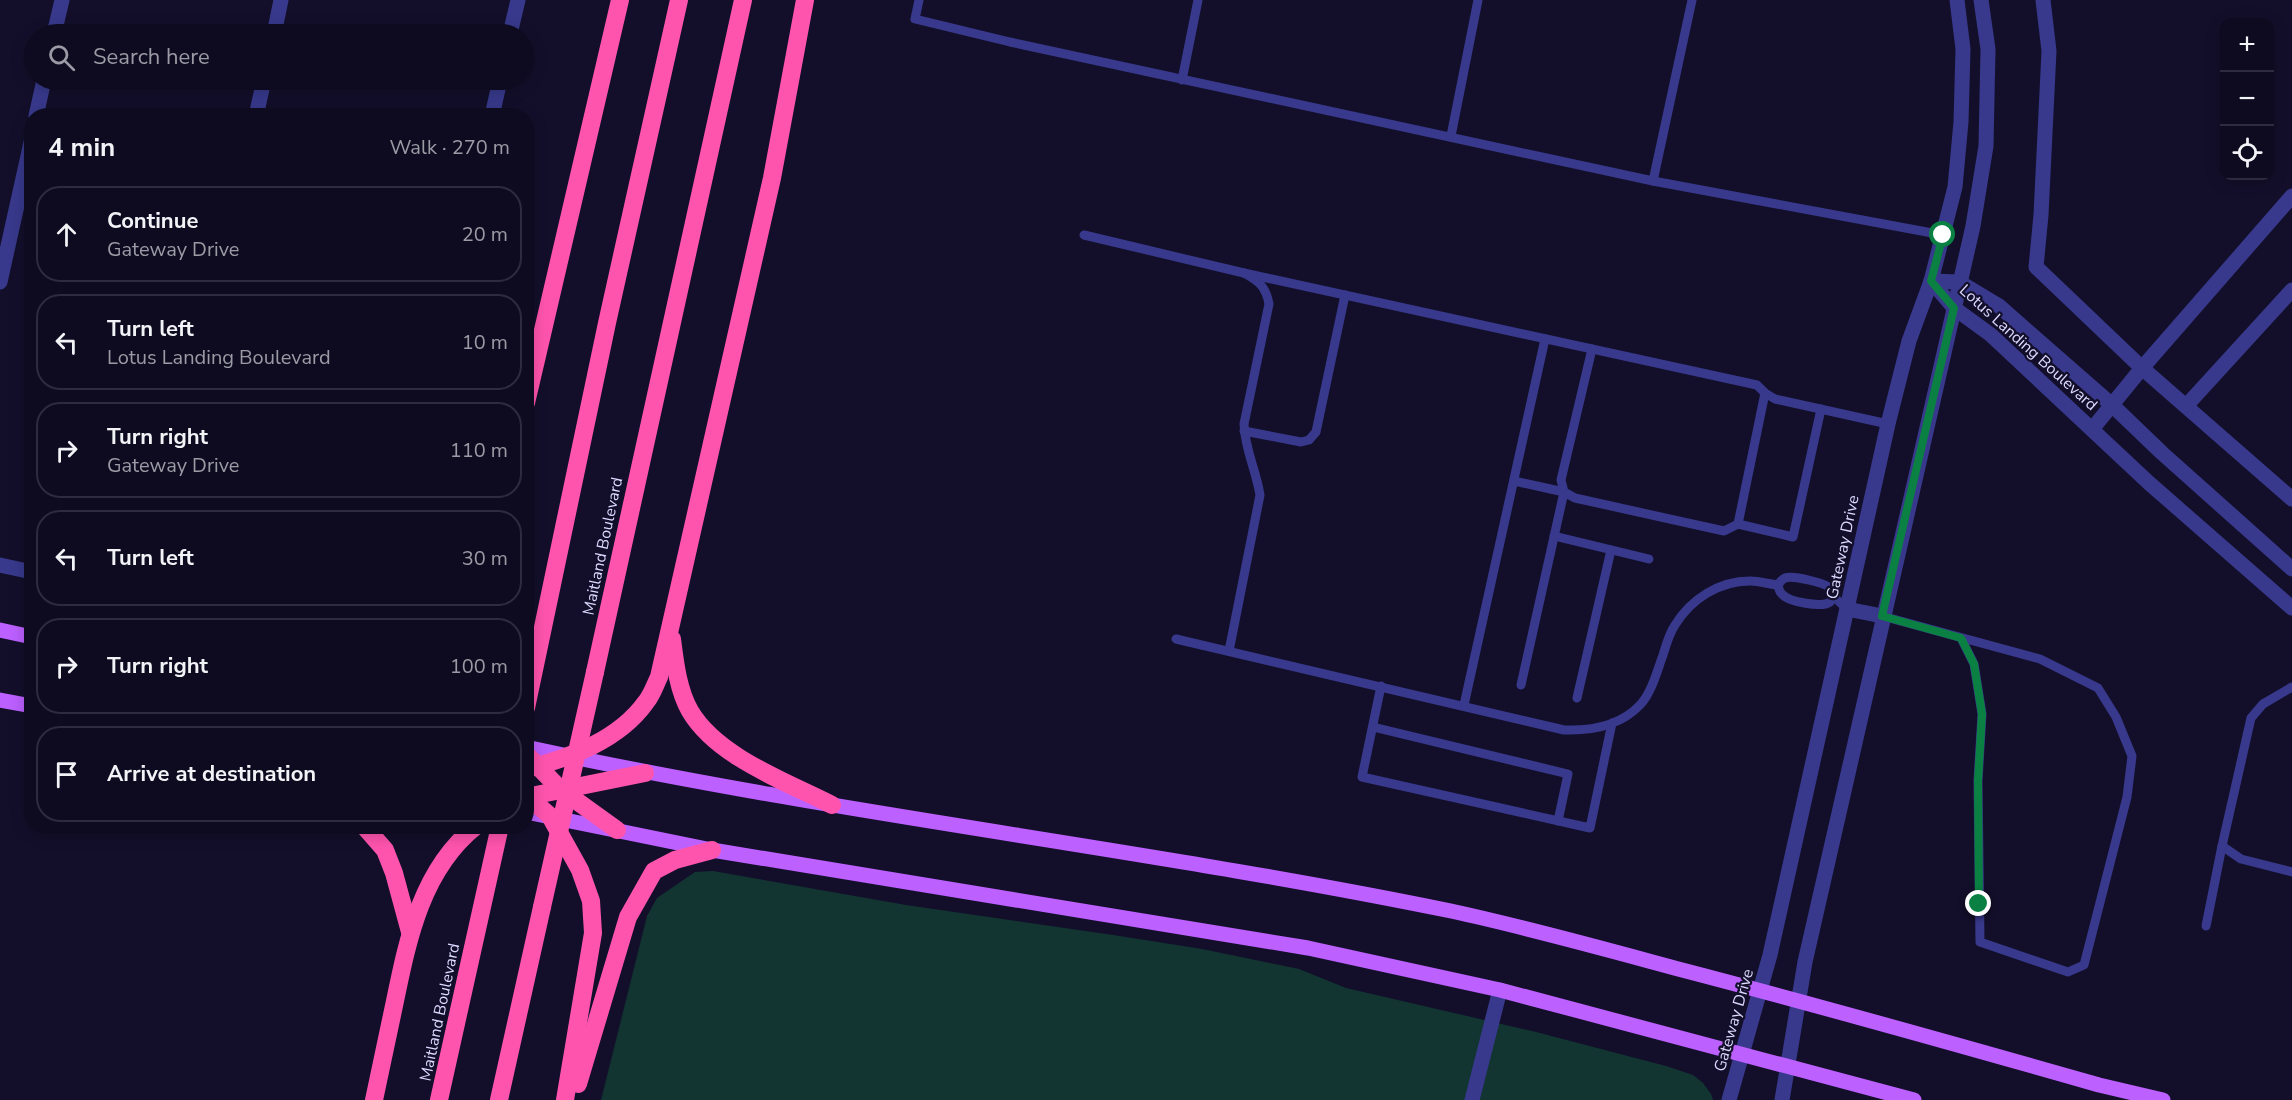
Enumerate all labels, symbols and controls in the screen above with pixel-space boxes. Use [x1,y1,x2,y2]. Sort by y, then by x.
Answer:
map controls [2220,18,2274,180]
button: + [2220,18,2274,72]
search box [24,24,534,90]
icon: search [45,41,78,74]
text: Search here [93,42,210,72]
button: − [2220,72,2274,126]
button: locate [2220,126,2274,180]
text: 4 min [48,130,115,165]
text: Walk · 270 m [390,134,510,161]
text: Continue [107,206,198,236]
icon: ahead [50,218,83,251]
text: 20 m [462,221,508,248]
route start [1929,221,1955,247]
text: Gateway Drive [107,236,240,263]
street label: Lotus Landing Boulevard [1954,280,2102,416]
text: Turn left [107,314,194,344]
icon: left [50,326,83,359]
text: 10 m [462,329,508,356]
text: Lotus Landing Boulevard [107,344,331,371]
text: Turn right [107,422,208,452]
icon: right [50,434,83,467]
text: 110 m [450,437,508,464]
text: Gateway Drive [107,452,240,479]
street label: Maitland Boulevard [578,475,628,617]
street label: Gateway Drive [1821,493,1865,601]
icon: left [50,542,83,575]
text: Turn left [107,543,194,573]
text: 30 m [462,545,508,572]
icon: right [50,650,83,683]
text: Turn right [107,651,208,681]
text: 100 m [450,653,508,680]
icon: arrive [50,758,83,791]
text: Arrive at destination [107,759,316,789]
route end [1965,890,1991,916]
street label: Maitland Boulevard [415,941,465,1083]
street label: Gateway Drive [1709,966,1759,1074]

